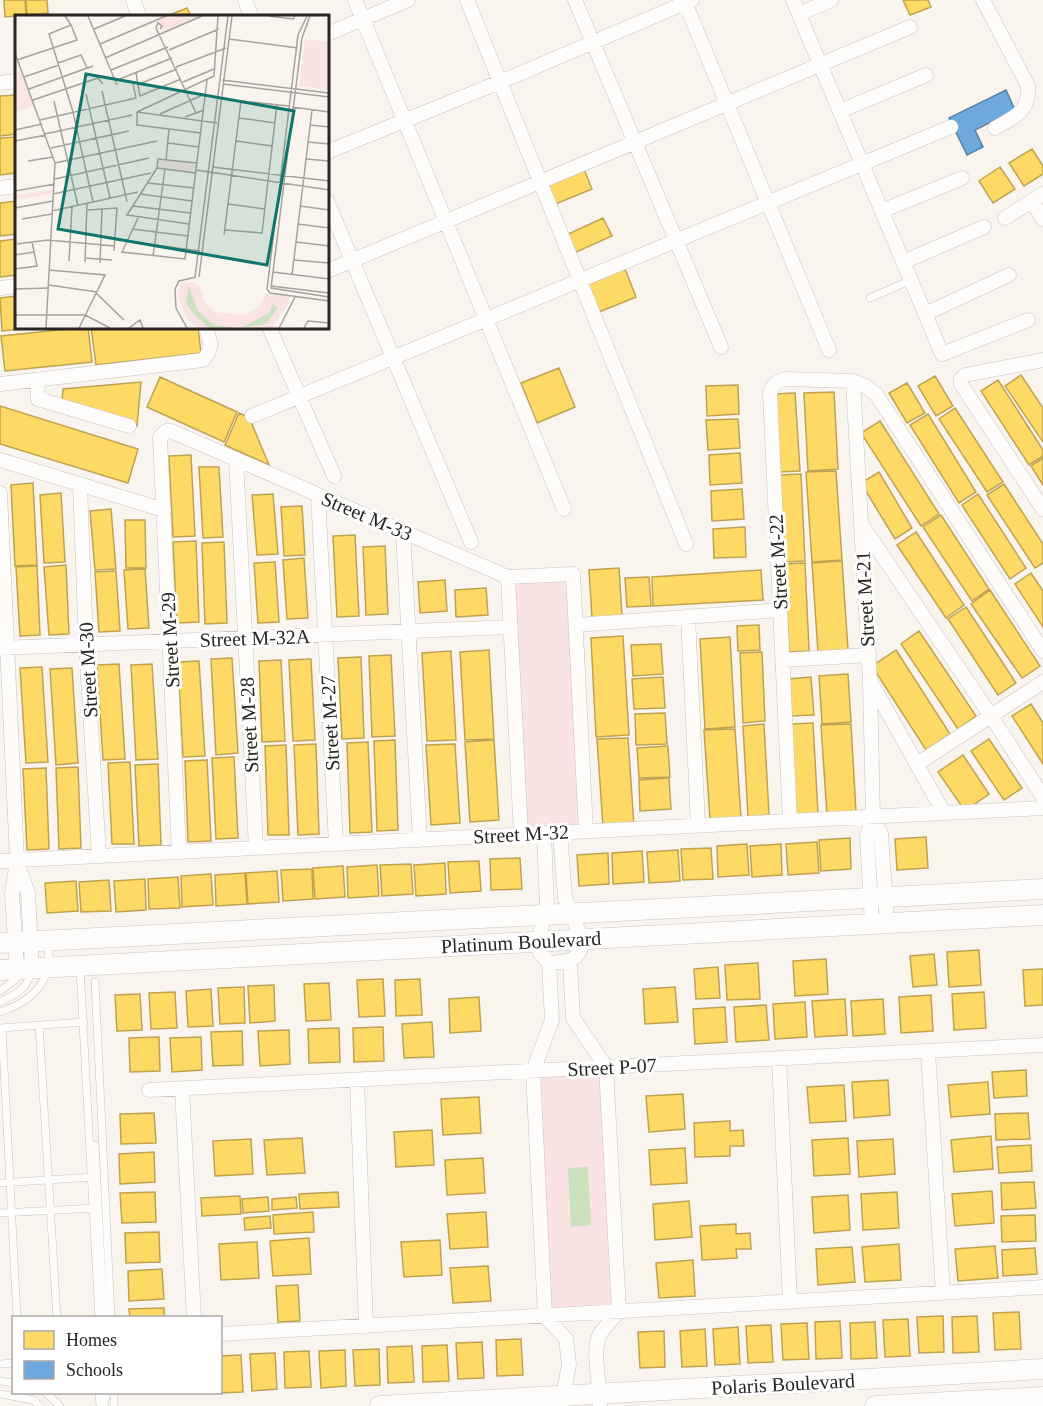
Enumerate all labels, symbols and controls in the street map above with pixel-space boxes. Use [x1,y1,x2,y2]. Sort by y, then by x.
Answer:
inset map [15,15,328,328]
street label: Street M-33 [318,487,416,545]
street label: Street M-22 [765,513,791,611]
street label: Street M-21 [852,550,878,648]
street label: Street M-29 [157,591,183,689]
street label: Street M-30 [75,621,101,719]
street label: Street M-32A [199,625,311,651]
street label: Street M-27 [317,674,343,772]
street label: Street M-28 [236,676,262,774]
street label: Street M-32 [472,821,570,847]
street label: Platinum Boulevard [440,927,602,957]
street label: Street P-07 [567,1054,657,1080]
legend [12,1316,222,1394]
text: Homes [66,1330,117,1350]
text: Schools [66,1360,123,1380]
street label: Polaris Boulevard [711,1369,855,1399]

